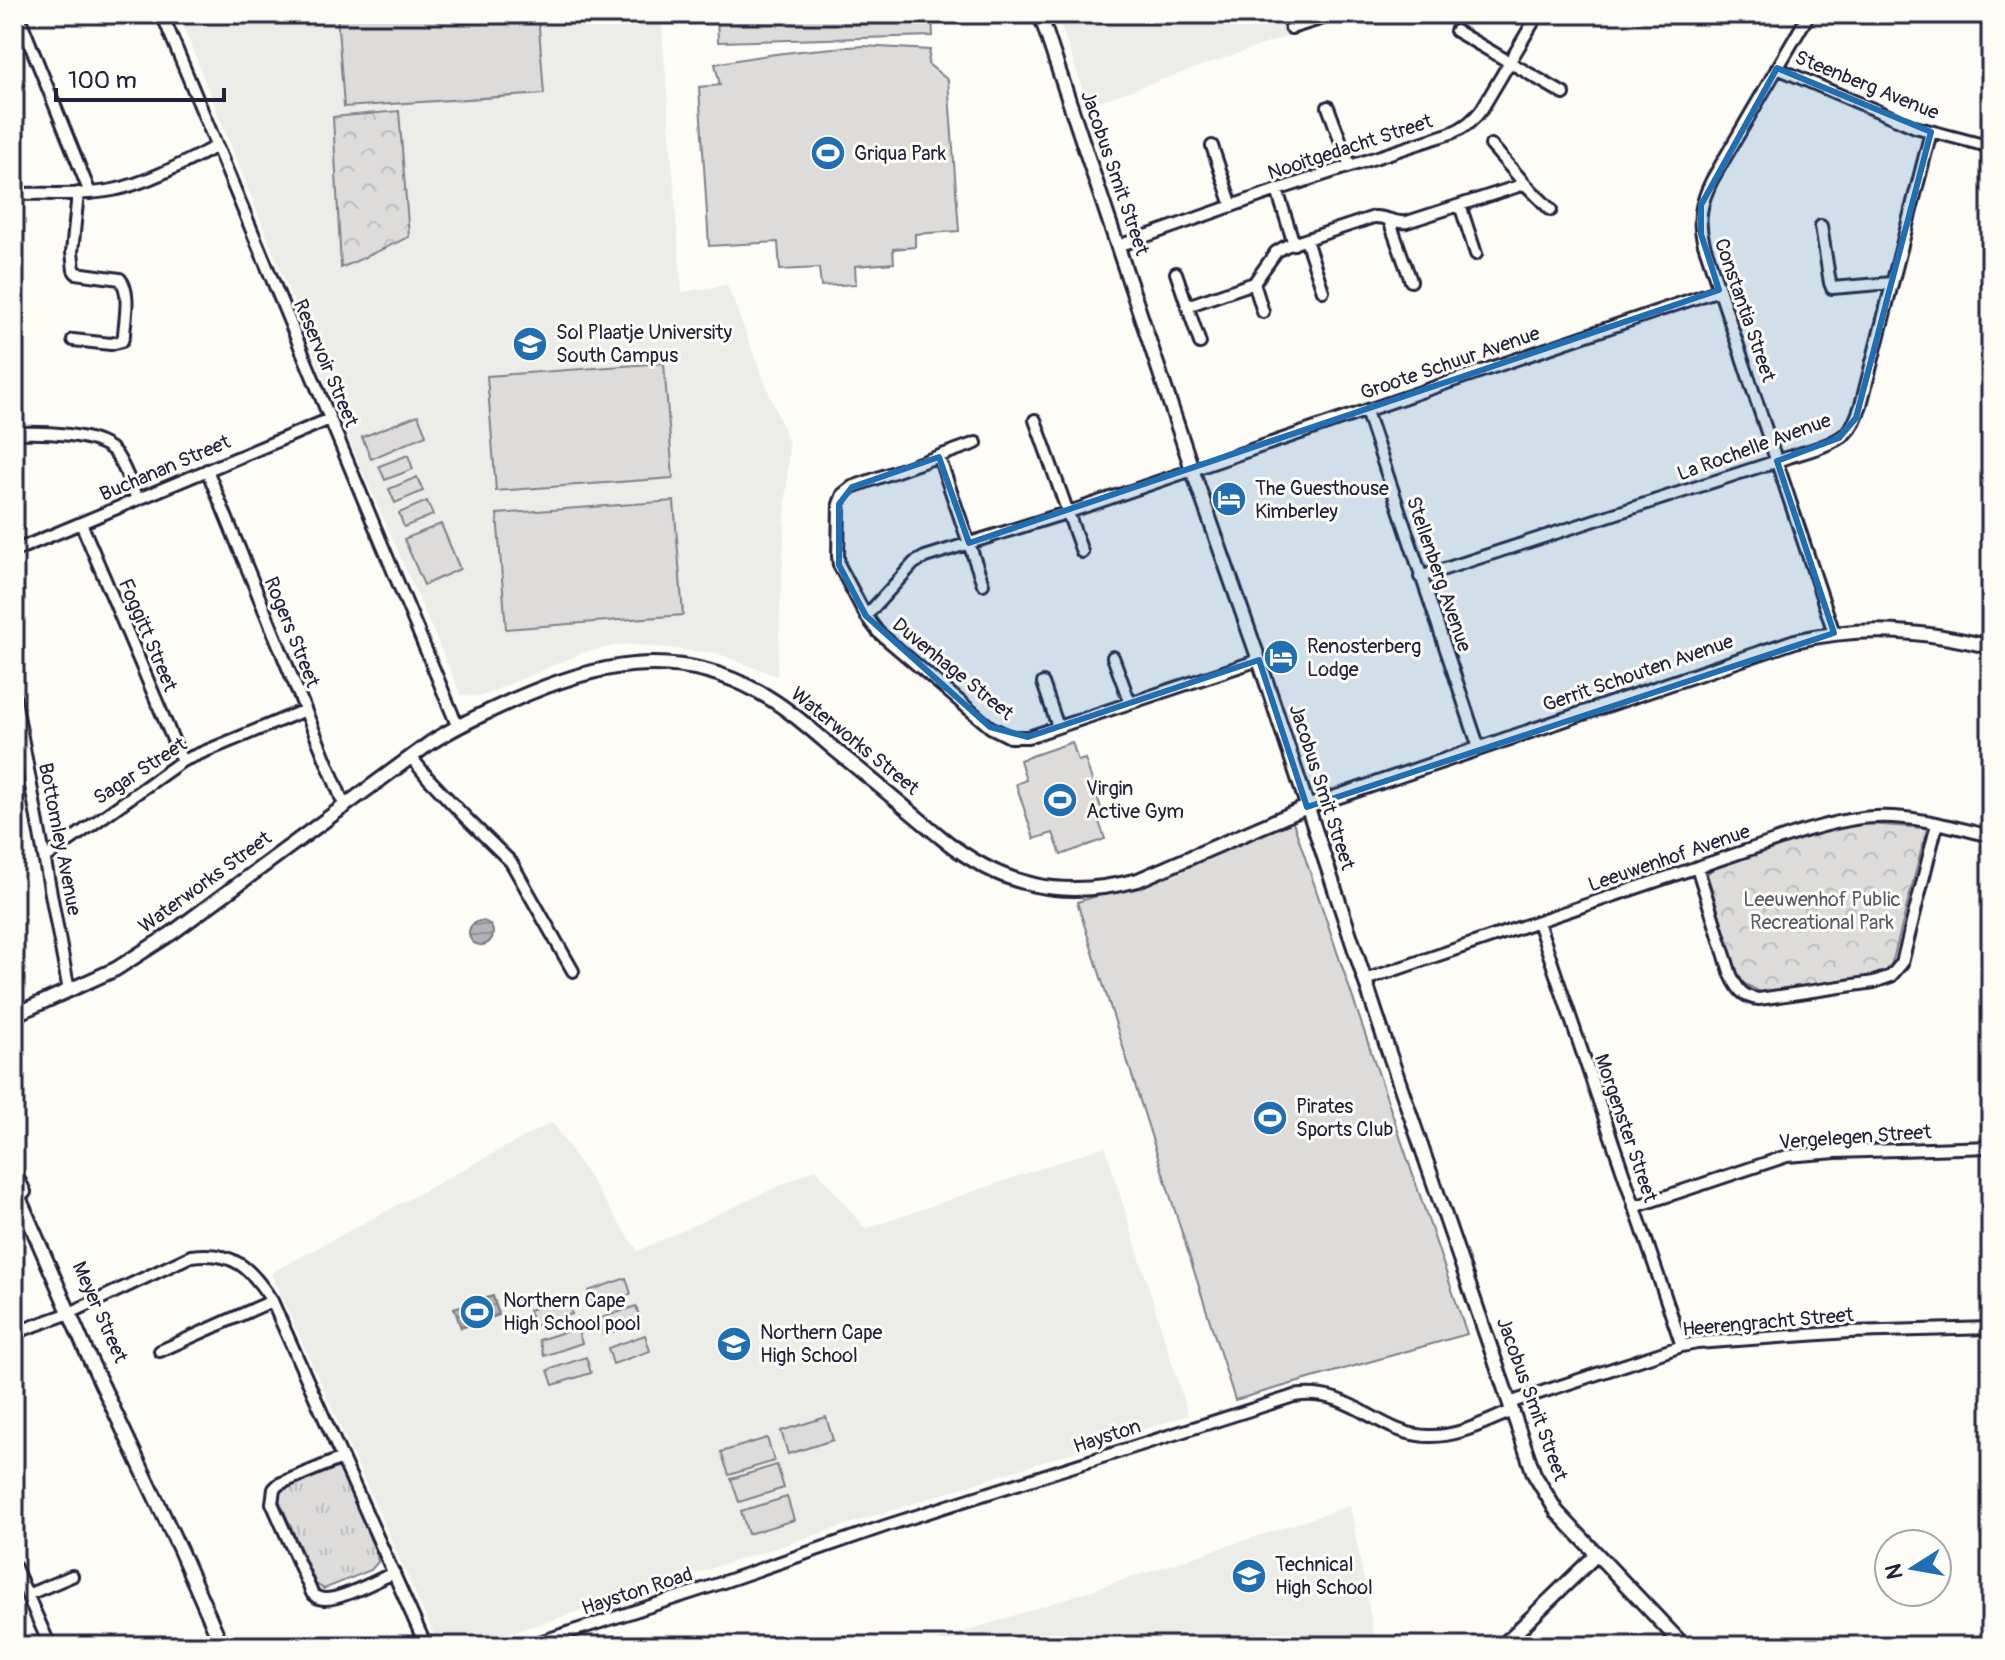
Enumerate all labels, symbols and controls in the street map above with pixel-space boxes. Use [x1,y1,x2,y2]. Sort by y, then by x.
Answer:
street label: Steenberg Avenue [1791,45,1943,125]
scale bar [56,52,224,102]
text: 100 m [68,66,137,95]
street label: Jacobus Smit Street [1075,87,1155,260]
street label: Nooitgedacht Street [1264,108,1436,185]
sports icon: Griqua Park [809,134,847,172]
place label: Griqua Park [854,141,947,166]
street label: Constantia Street [1709,235,1782,386]
street label: Reservoir Street [288,295,365,432]
place label: Sol Plaatje University South Campus [556,320,732,368]
street label: Groote Schuur Avenue [1357,321,1543,405]
school or university icon: Sol Plaatje University South Campus [511,325,549,363]
street label: La Rochelle Avenue [1674,408,1834,486]
street label: Buchanan Street [96,429,235,507]
place label: The Guesthouse Kimberley [1255,476,1389,524]
hotel icon: The Guesthouse Kimberley [1210,480,1248,518]
street label: Stellenberg Avenue [1401,493,1477,655]
street label: Rogers Street [259,573,326,692]
street label: Foggitt Street [113,575,183,696]
street label: Duvenhage Street [887,612,1020,726]
street label: Gerrit Schouten Avenue [1539,629,1737,717]
place label: Renosterberg Lodge [1307,634,1421,682]
hotel icon: Renosterberg Lodge [1262,638,1300,676]
street label: Waterworks Street [786,682,925,801]
street label: Jacobus Smit Street [1283,701,1361,874]
street label: Sagar Street [89,731,192,810]
street label: Bottomley Avenue [33,761,87,918]
place label: Virgin Active Gym [1086,776,1184,824]
sports icon: Virgin Active Gym [1041,781,1079,819]
street label: Leeuwenhof Avenue [1585,819,1753,897]
street label: Waterworks Street [134,825,277,939]
park label: Leeuwenhof Public Recreational Park [1743,887,1901,935]
street label: Morgenster Street [1589,1051,1663,1206]
place label: Pirates Sports Club [1296,1094,1393,1142]
sports icon: Pirates Sports Club [1251,1099,1289,1137]
street label: Vergelegen Street [1778,1119,1933,1155]
street label: Meyer Street [67,1257,134,1367]
place label: Northern Cape High School pool [503,1288,641,1336]
sports icon: Northern Cape High School pool [458,1293,496,1331]
street label: Heerengracht Street [1681,1302,1856,1342]
street label: Jacobus Smit Street [1491,1314,1574,1485]
place label: Northern Cape High School [760,1320,883,1368]
school or university icon: Northern Cape High School [715,1325,753,1363]
street label: Hayston [1070,1413,1144,1459]
north arrow [1873,1528,1953,1608]
place label: Technical High School [1275,1552,1373,1600]
school or university icon: Technical High School [1230,1557,1268,1595]
street label: Hayston Road [578,1561,696,1621]
text: N [1879,1562,1910,1582]

